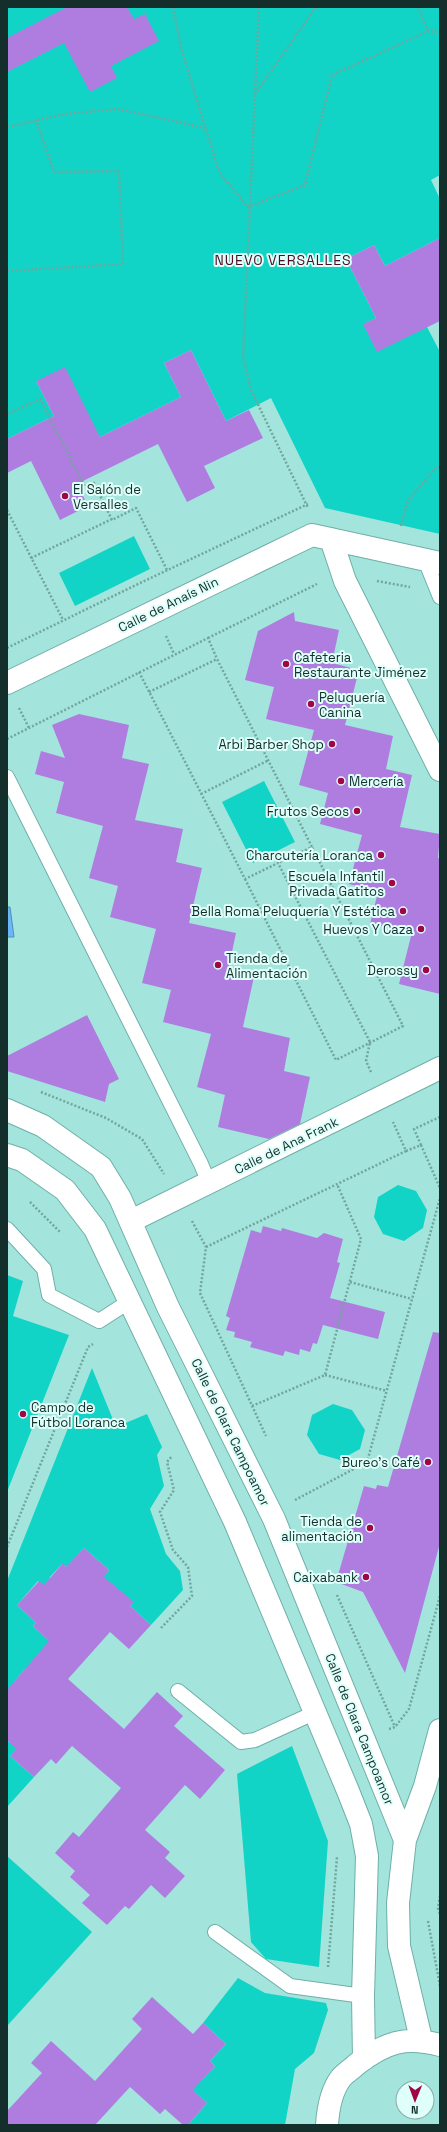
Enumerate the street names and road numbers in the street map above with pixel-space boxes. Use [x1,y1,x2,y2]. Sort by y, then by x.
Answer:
street label: Calle de Anaís Nin [115,573,221,636]
street label: Calle de Ana Frank [231,1113,341,1178]
street label: Calle de Clara Campoamor [187,1356,274,1509]
street label: Calle de Clara Campoamor [321,1651,398,1808]

